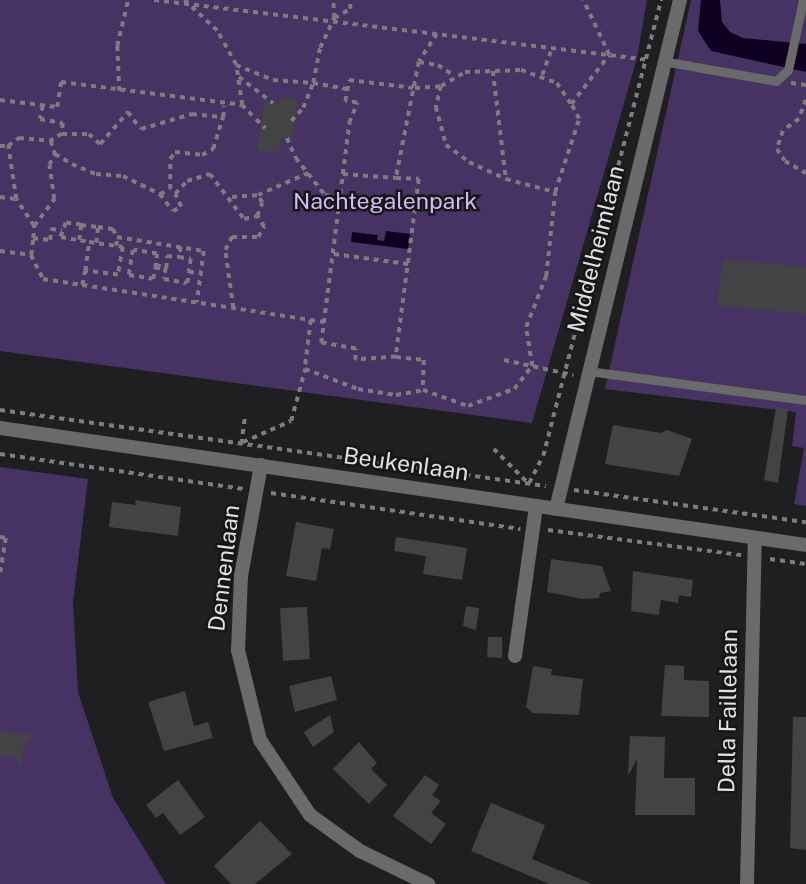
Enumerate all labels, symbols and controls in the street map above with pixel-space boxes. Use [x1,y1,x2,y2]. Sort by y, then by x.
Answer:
street label: Middelheimlaan [562,163,630,335]
park label: Nachtegalenpark [293,187,477,215]
street label: Beukenlaan [342,442,470,486]
street label: Dennenlaan [203,503,245,633]
street label: Della Faillelaan [713,629,743,793]

